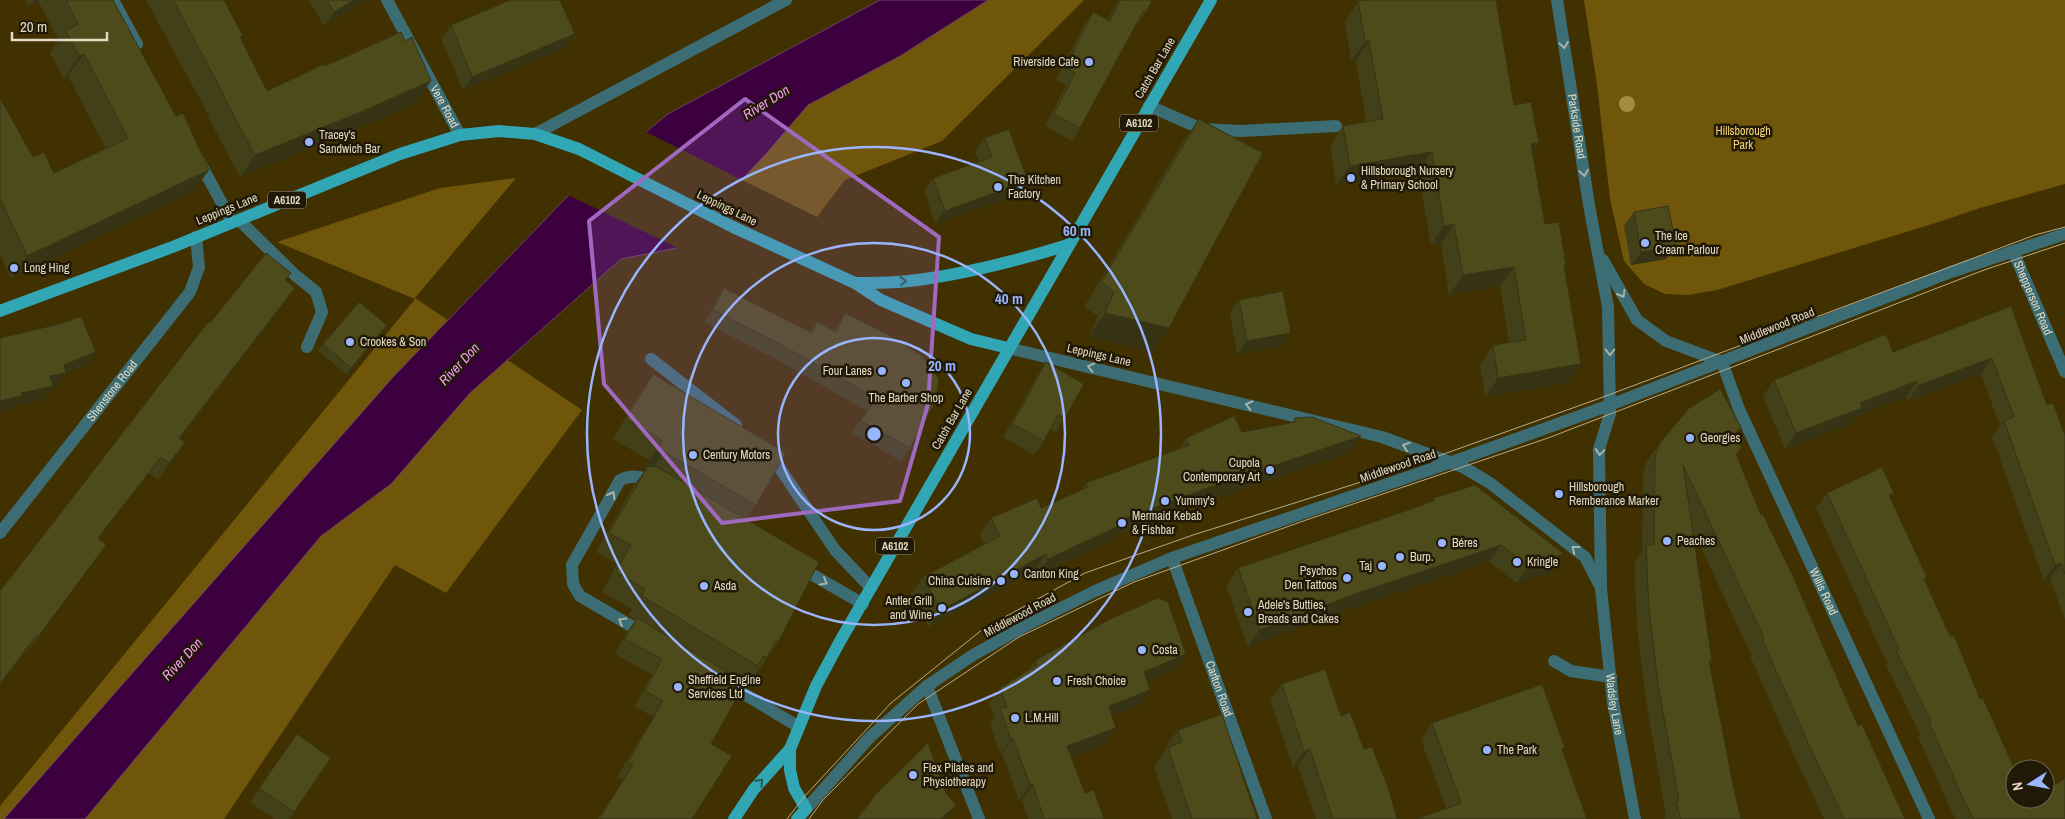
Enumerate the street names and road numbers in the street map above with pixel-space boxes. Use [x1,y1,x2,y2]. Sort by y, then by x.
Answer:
street label: Catch Bar Lane [1131,34,1179,102]
street label: Vere Road [426,82,463,131]
street label: Parkside Road [1564,93,1590,160]
road number: A6102 [1120,115,1158,132]
street label: Leppings Lane [694,187,760,229]
street label: Leppings Lane [194,189,260,229]
road number: A6102 [268,192,306,208]
street label: Shepperson Road [2010,258,2056,338]
street label: Middlewood Road [1737,304,1817,348]
street label: Leppings Lane [1065,340,1133,370]
street label: Shenstone Road [83,357,141,425]
street label: Catch Bar Lane [928,385,976,453]
street label: Middlewood Road [1358,446,1438,486]
road number: A6102 [876,538,914,554]
street label: Willis Road [1806,565,1841,618]
street label: Middlewood Road [981,589,1059,641]
street label: Carlton Road [1202,659,1236,719]
street label: Wadsley Lane [1602,673,1627,736]

